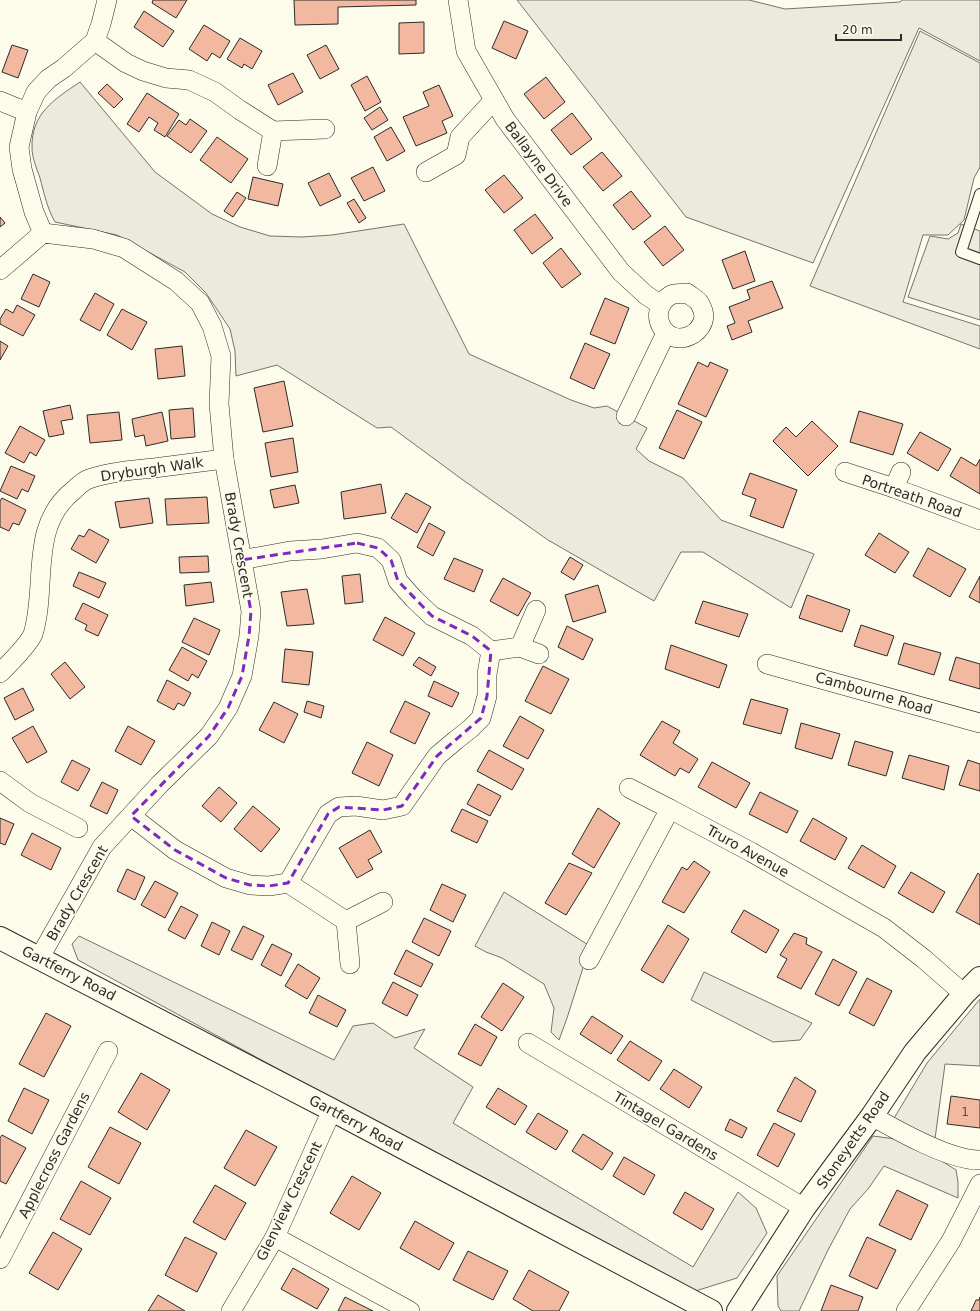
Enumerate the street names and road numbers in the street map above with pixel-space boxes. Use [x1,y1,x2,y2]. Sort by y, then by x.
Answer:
street label: Ballayne Drive [502,118,576,210]
street label: Dryburgh Walk [99,454,205,484]
street label: Portreath Road [860,471,964,521]
street label: Brady Crescent [222,491,256,600]
street label: Cambourne Road [814,669,934,717]
street label: Truro Avenue [703,821,792,880]
street label: Brady Crescent [43,842,111,943]
street label: Gartferry Road [19,942,119,1004]
street label: Tintagel Gardens [610,1088,721,1164]
street label: Stoneyetts Road [813,1088,893,1192]
street label: Applecross Gardens [15,1089,93,1221]
street label: Gartferry Road [307,1092,405,1154]
street label: Glenview Crescent [253,1138,325,1263]

